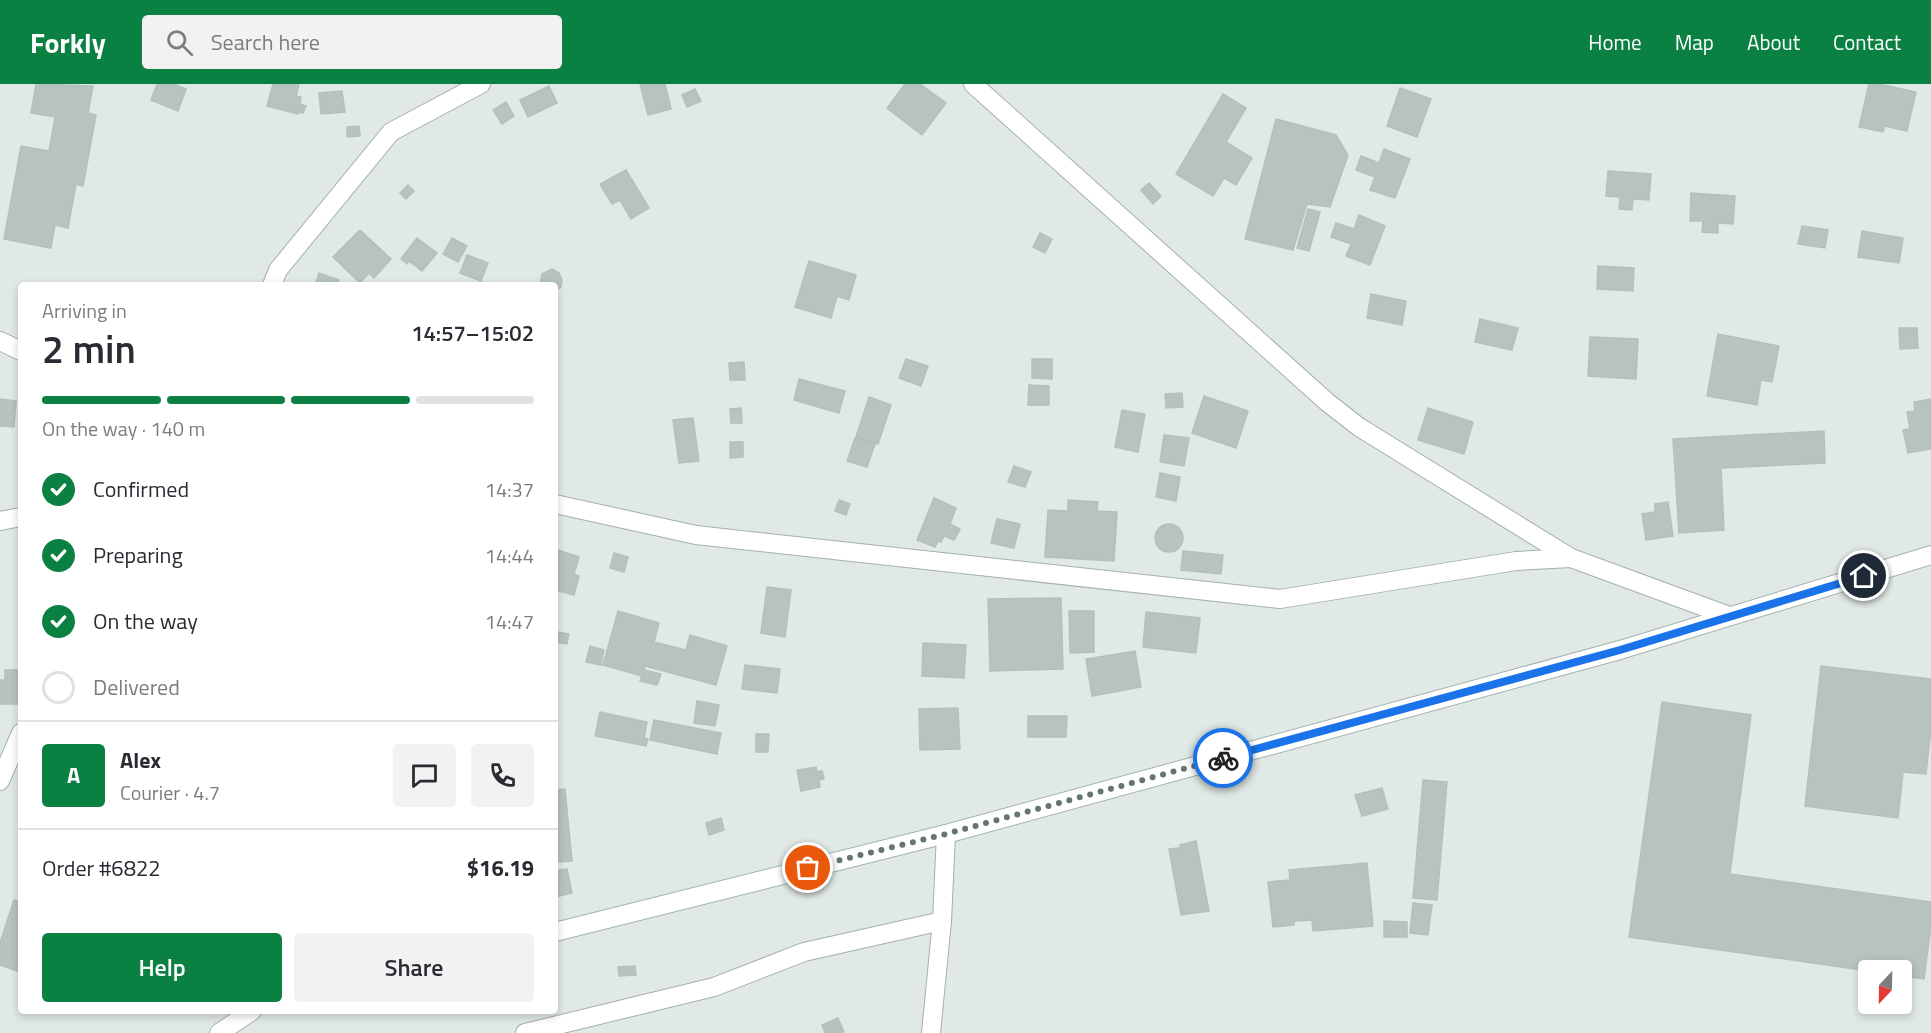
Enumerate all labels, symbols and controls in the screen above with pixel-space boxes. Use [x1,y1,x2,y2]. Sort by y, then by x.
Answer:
search box [142,15,562,69]
text: Forkly [30,21,106,64]
text: Search here [211,25,320,59]
icon: search [163,26,196,59]
text: Home [1588,26,1642,58]
text: Map [1675,26,1714,58]
text: About [1747,26,1800,58]
text: Contact [1833,26,1901,58]
text: Arriving in [42,295,127,326]
text: 14:57–15:02 [411,316,534,350]
text: 2 min [42,319,136,378]
text: On the way · 140 m [42,413,205,444]
text: Confirmed [93,472,189,506]
icon: check [42,473,75,506]
text: 14:37 [485,474,534,505]
text: Preparing [93,538,183,572]
icon: check [42,539,75,572]
text: 14:44 [485,540,534,571]
pin [1838,550,1889,601]
icon: home [1847,559,1880,592]
text: On the way [93,604,198,638]
icon: check [42,605,75,638]
text: 14:47 [485,606,534,637]
text: Delivered [93,670,180,704]
courier [1193,728,1253,788]
icon: bike [1207,742,1240,775]
text: Alex [120,743,161,777]
button: chat [393,744,456,807]
button: phone [471,744,534,807]
text: A [67,758,80,792]
text: Courier · 4.7 [120,777,220,808]
pin [782,842,833,893]
text: Order #6822 [42,851,161,885]
text: $16.19 [467,851,534,885]
icon: bag [791,851,824,884]
button: Help [42,933,282,1002]
button: Share [294,933,534,1002]
north arrow [1858,960,1912,1014]
map controls [1858,960,1912,1014]

